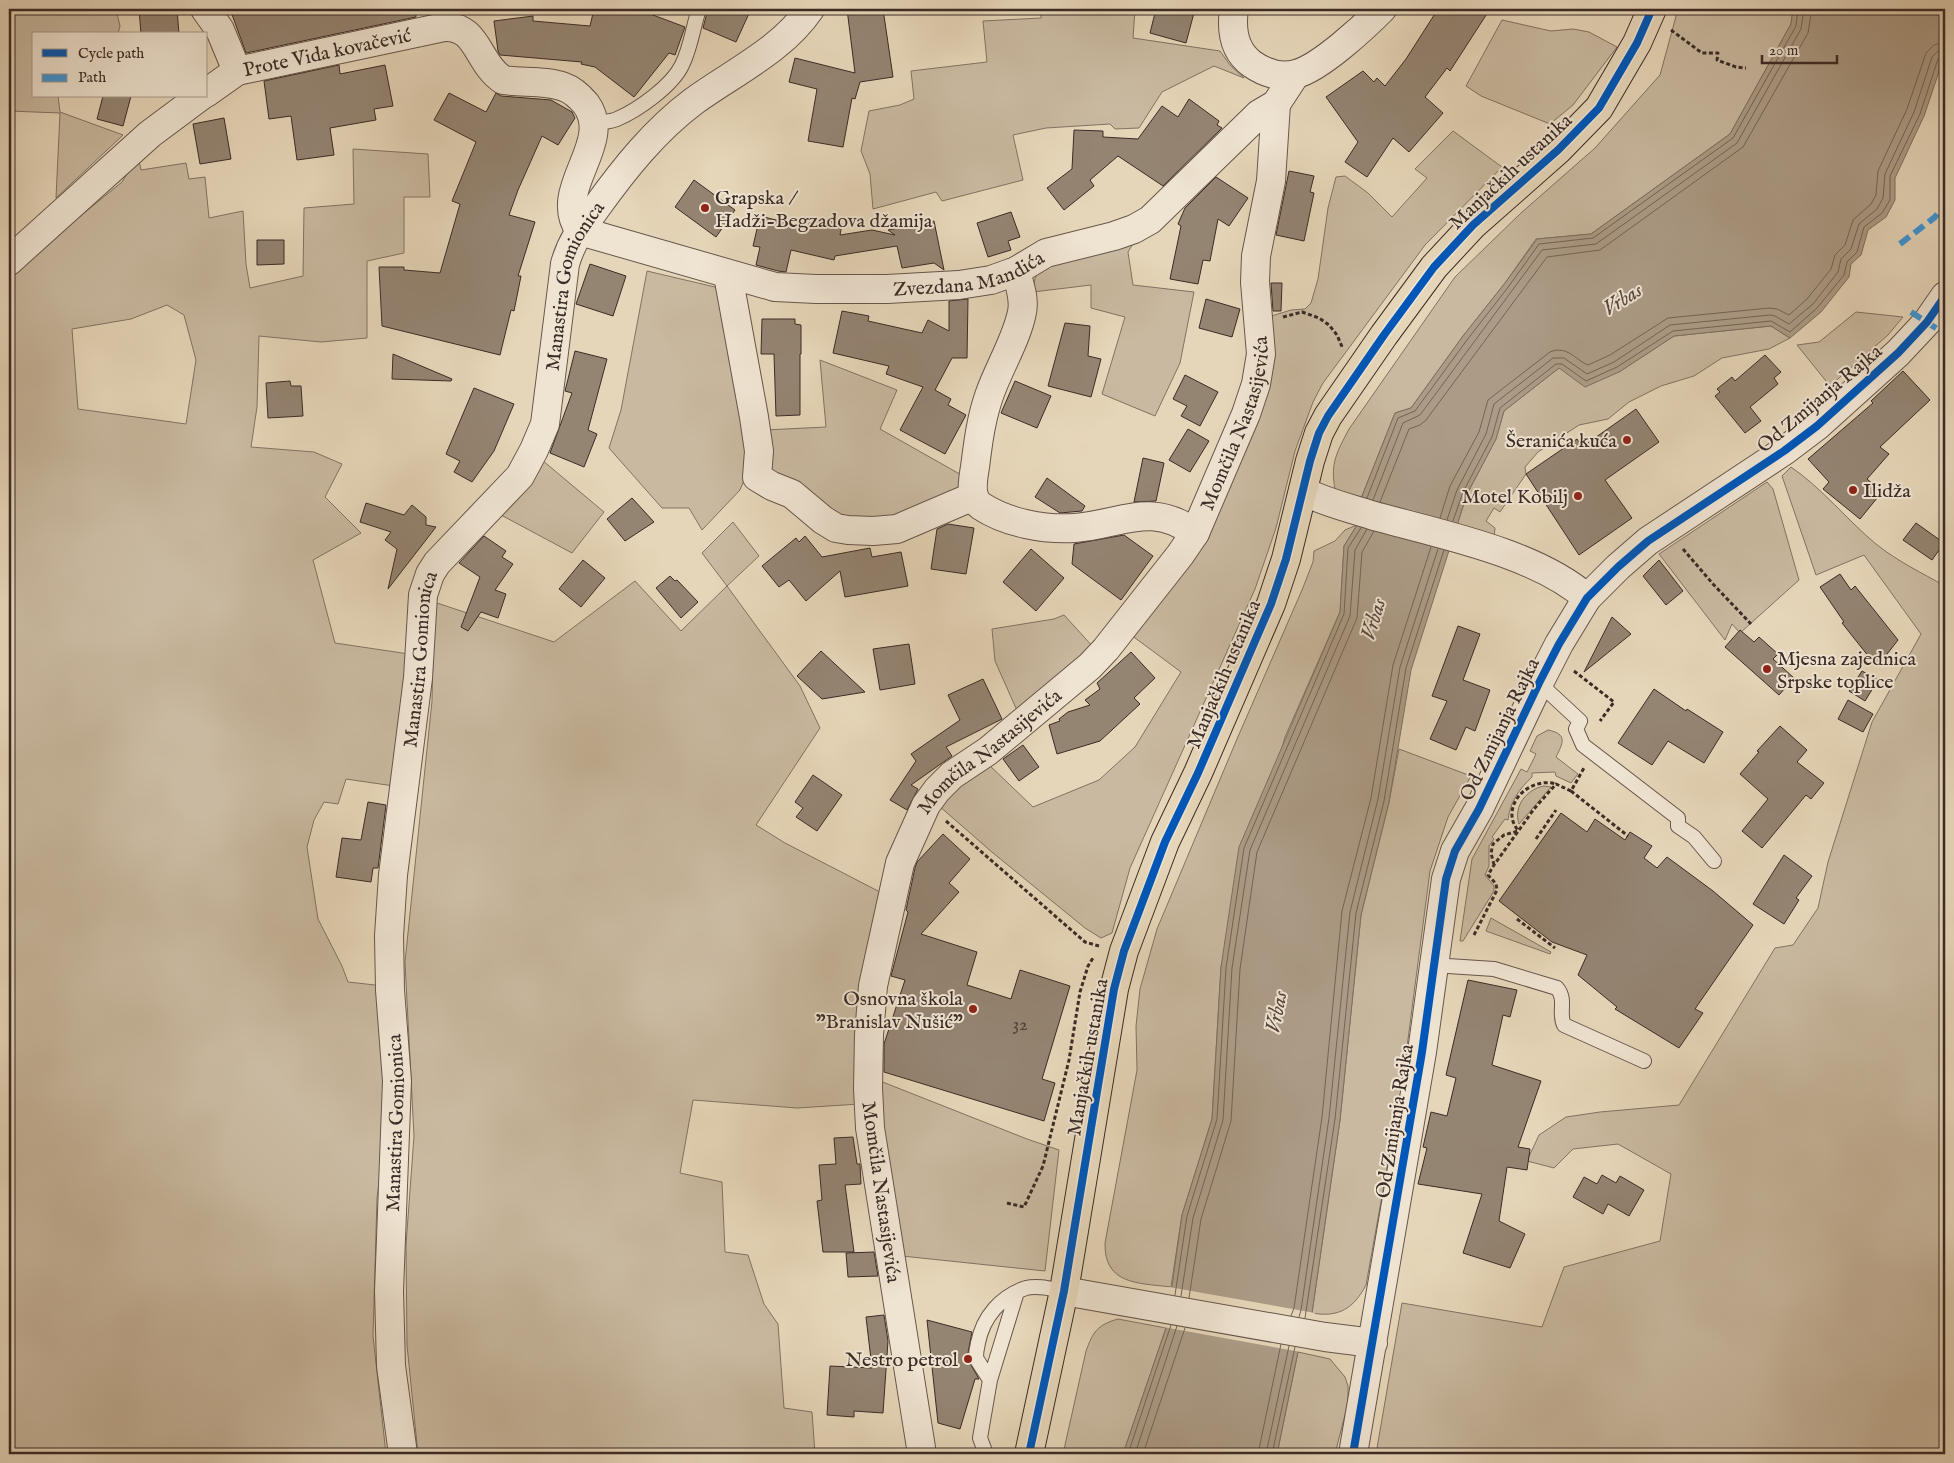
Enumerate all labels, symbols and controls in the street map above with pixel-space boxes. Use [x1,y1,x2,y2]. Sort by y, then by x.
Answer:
street label: Prote Vida kovačević [241,23,414,83]
legend [32,32,208,98]
scale bar [1762,32,1836,64]
text: 20 m [1769,41,1799,60]
text: Cycle path [78,44,144,63]
text: Path [78,68,106,87]
street label: Manjačkih ustanika [1444,108,1578,236]
place label: Grapska / Hadži-Begzadova džamija [715,186,933,234]
street label: Manastira Gomionica [541,196,611,372]
marker: Grapska / Hadži-Begzadova džamija [699,202,711,214]
street label: Zvezdana Mandića [892,246,1050,303]
water label: Vrbas [1598,277,1649,323]
street label: Momčila Nastasijevića [1195,335,1275,514]
street label: Od Zmijanja Rajka [1752,339,1888,459]
place label: Šeranića kuća [1506,429,1617,454]
marker: Šeranića kuća [1621,434,1633,446]
place label: Ilidža [1863,479,1911,504]
marker: Ilidža [1847,484,1859,496]
place label: Motel Kobilj [1461,485,1568,510]
marker: Motel Kobilj [1572,490,1584,502]
street label: Manastira Gomionica [398,568,444,749]
water label: Vrbas [1355,594,1394,643]
street label: Manjačkih ustanika [1182,596,1267,753]
place label: Mjesna zajednica Srpske toplice [1777,647,1916,695]
street label: Od Zmijanja Rajka [1455,654,1546,805]
marker: Mjesna zajednica Srpske toplice [1761,663,1773,675]
street label: Momčila Nastasijevića [912,684,1068,820]
street label: Manjačkih ustanika [1062,976,1115,1138]
place label: Osnovna škola "Branislav Nušić" [816,987,963,1035]
water label: Vrbas [1260,988,1295,1035]
marker: Osnovna škola "Branislav Nušić" [967,1003,979,1015]
house number: 32 [1012,1014,1028,1037]
street label: Manastira Gomionica [381,1033,411,1212]
street label: Od Zmijanja Rajka [1371,1042,1420,1200]
street label: Momčila Nastasijevića [855,1100,906,1285]
place label: Nestro petrol [845,1348,959,1373]
marker: Nestro petrol [962,1353,974,1365]

